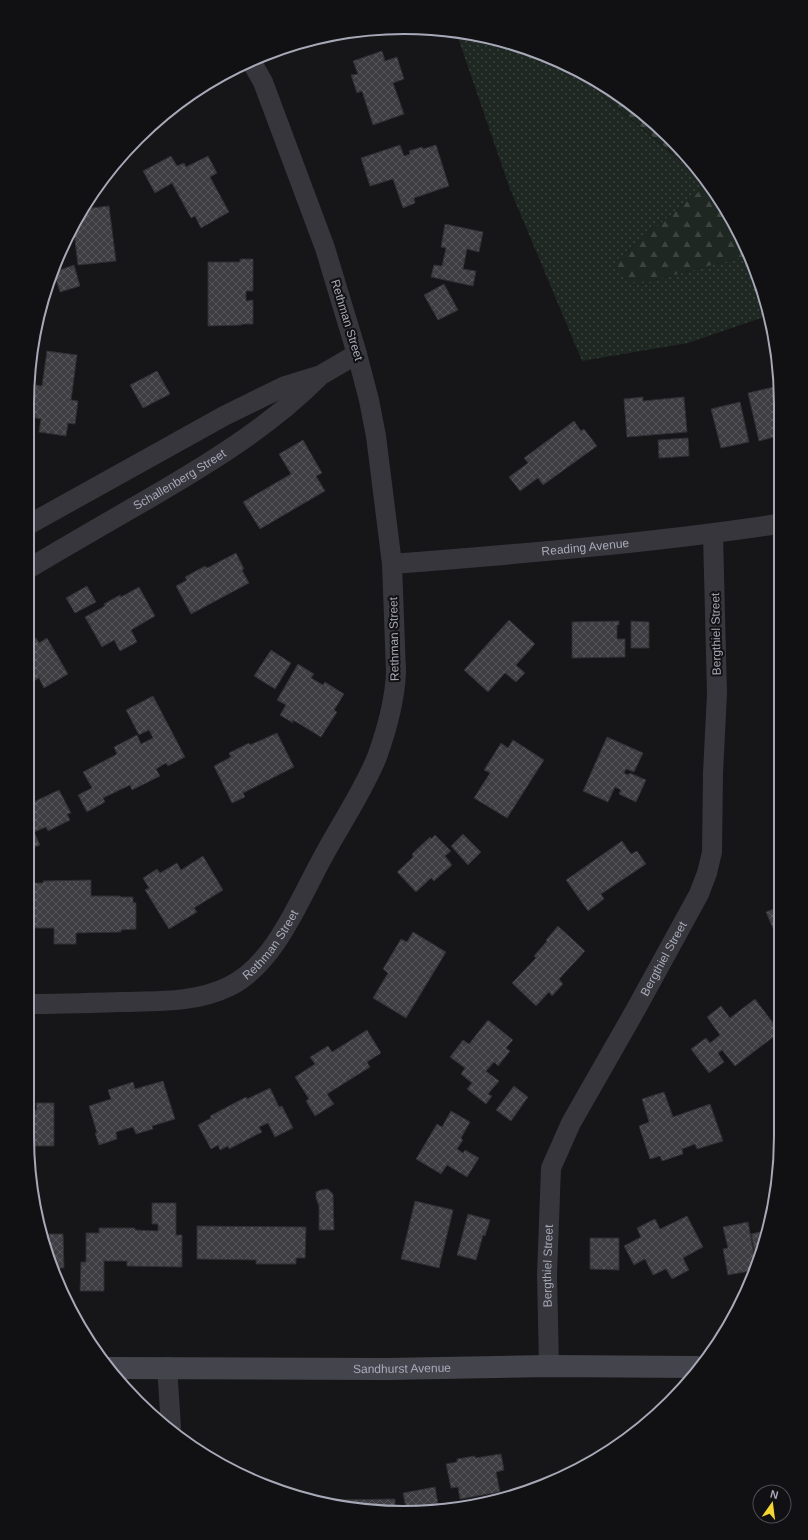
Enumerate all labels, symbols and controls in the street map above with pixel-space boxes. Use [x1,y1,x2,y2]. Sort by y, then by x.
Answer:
street label: Rethman Street [328,278,366,363]
street label: Schallenberg Street [131,446,229,513]
street label: Reading Avenue [541,536,630,559]
street label: Bergthiel Street [708,592,724,675]
street label: Rethman Street [386,596,402,681]
street label: Rethman Street [240,907,301,983]
street label: Bergthiel Street [638,918,690,998]
street label: Bergthiel Street [540,1224,556,1308]
street label: Sandhurst Avenue [353,1361,451,1376]
north arrow [752,1484,792,1524]
text: N [769,1488,780,1501]

